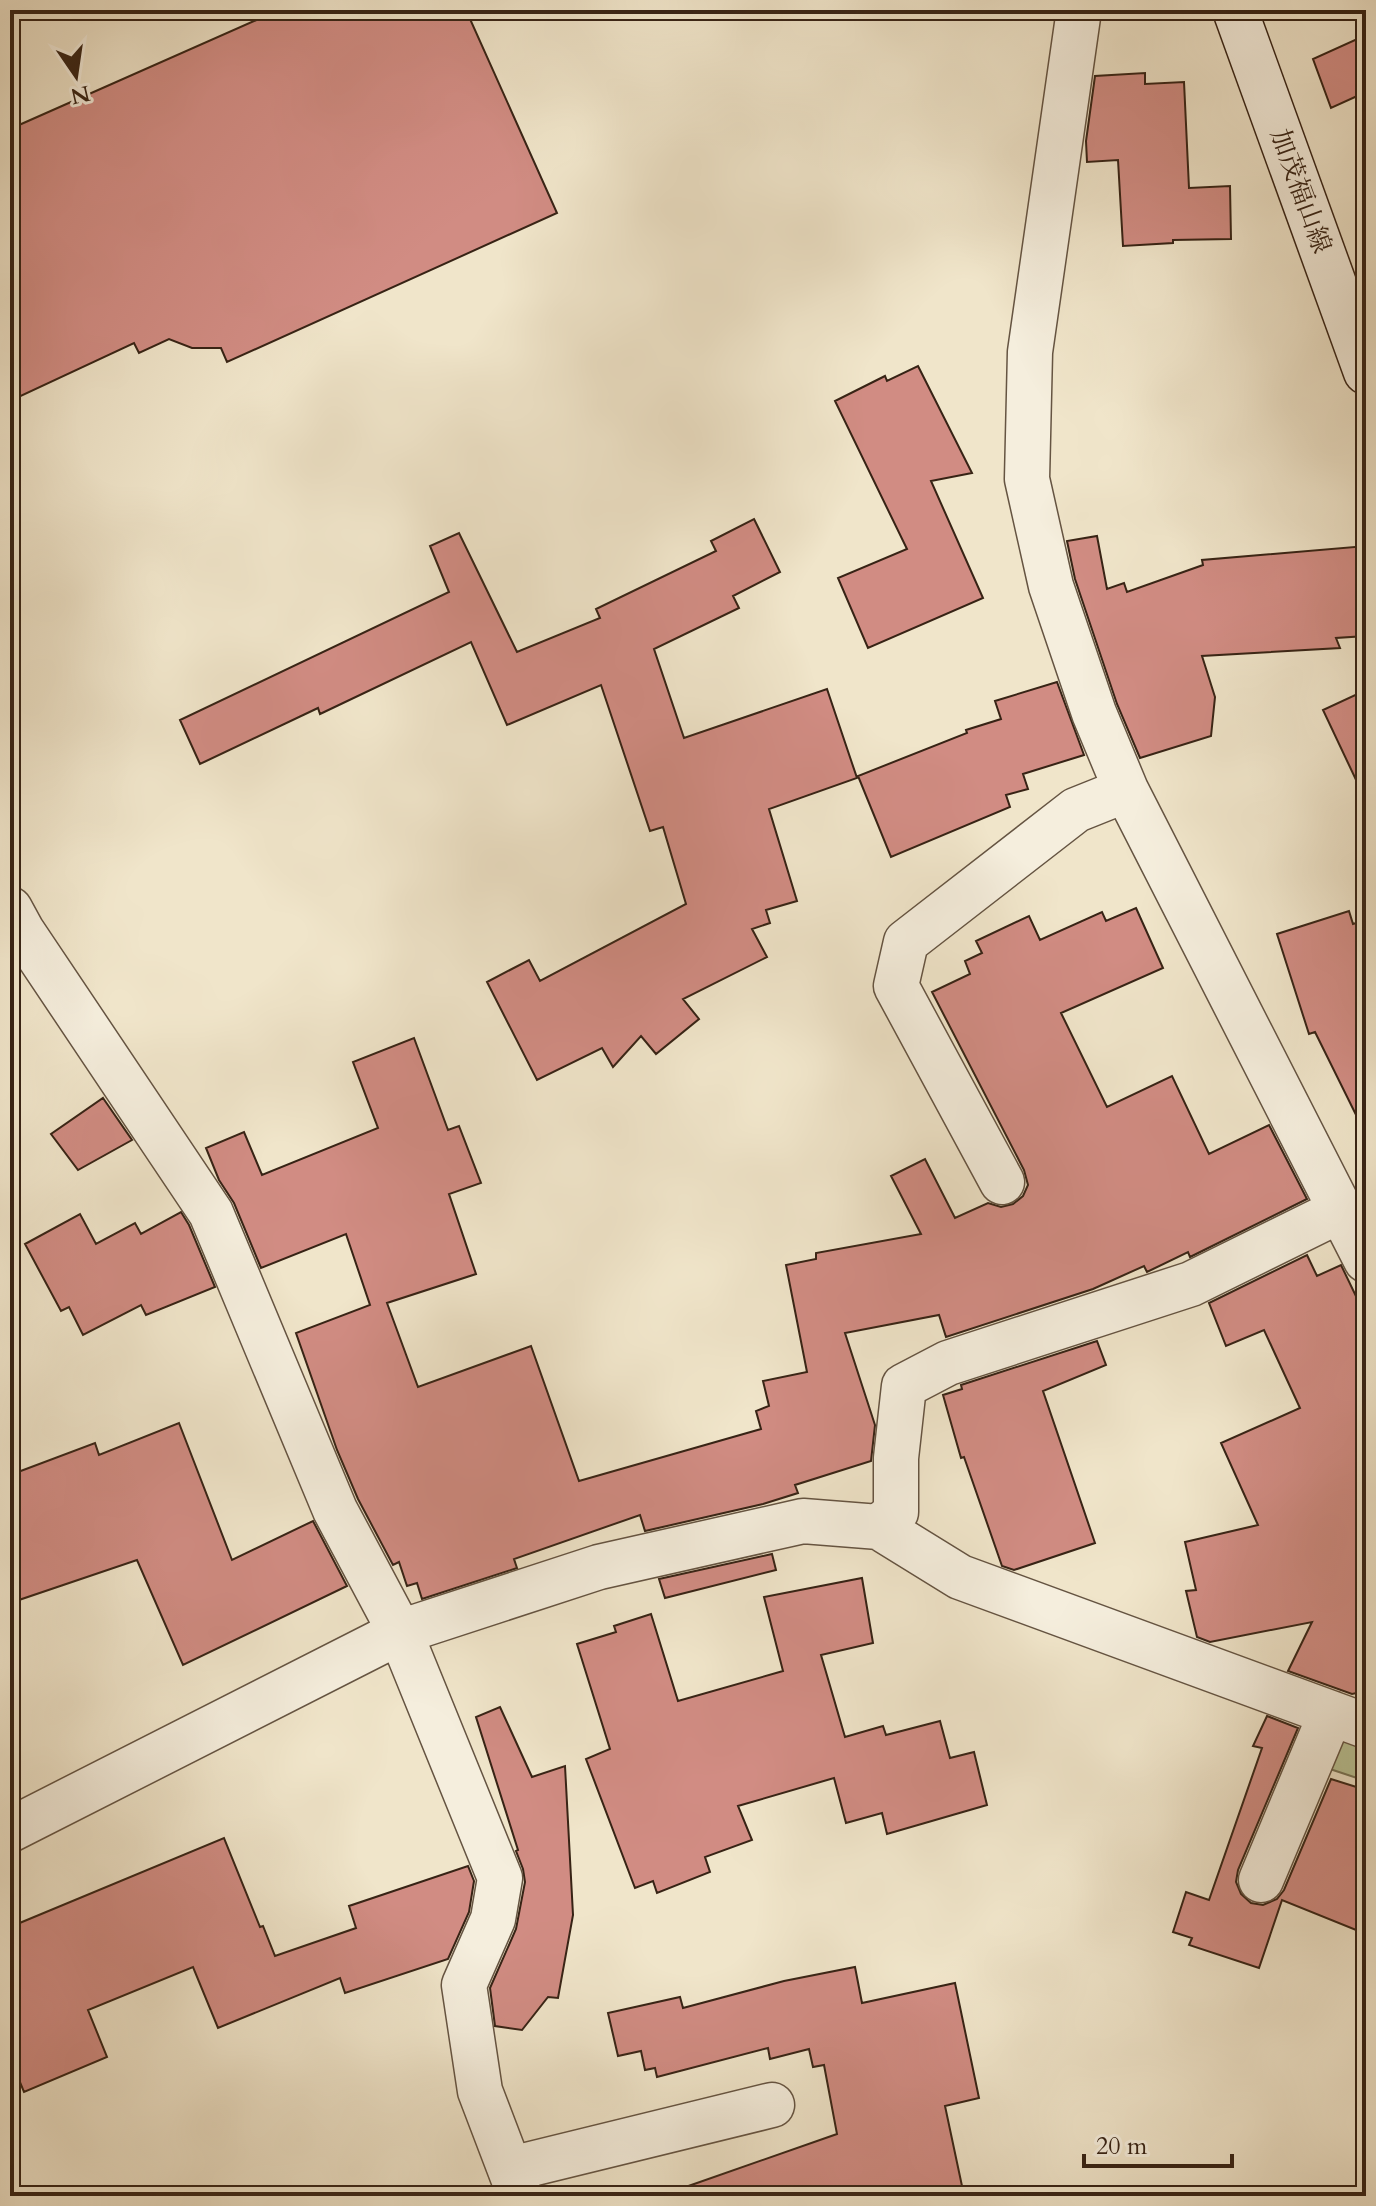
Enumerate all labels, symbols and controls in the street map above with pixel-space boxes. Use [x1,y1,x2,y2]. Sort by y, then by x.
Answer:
north arrow [36,36,116,116]
text: N [68,78,93,111]
street label: 加茂福山線 [1262,124,1340,258]
scale bar [1084,2118,1232,2168]
text: 20 m [1096,2130,1148,2163]

